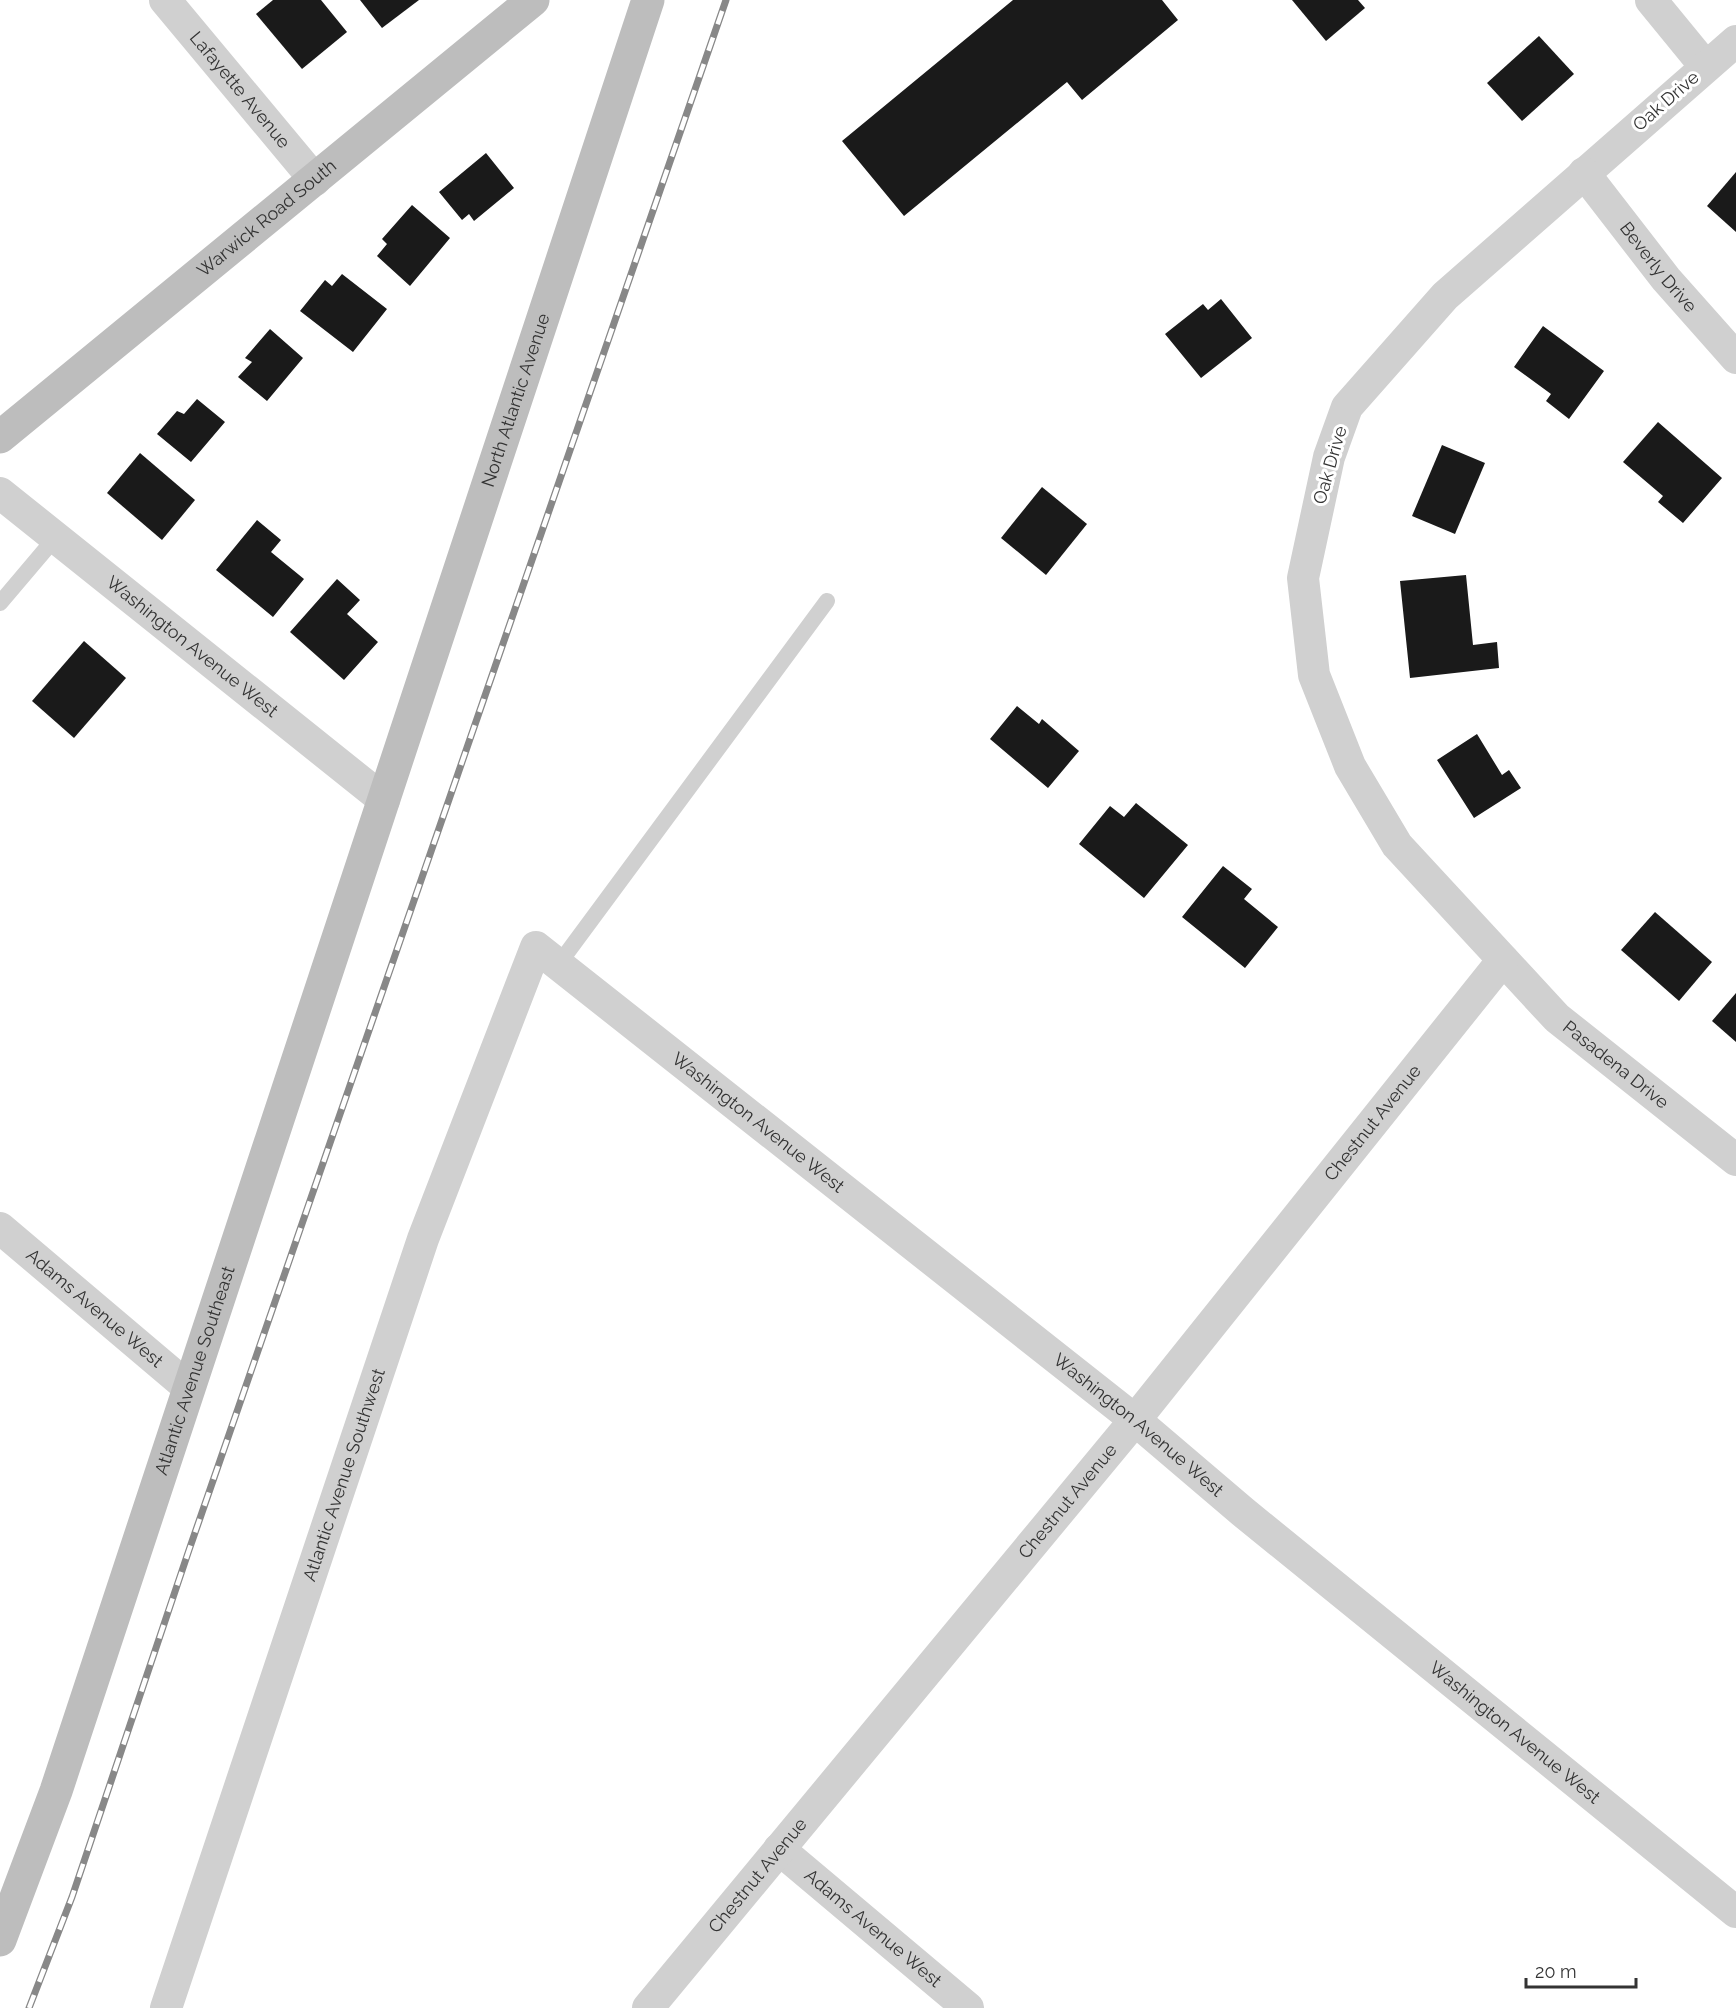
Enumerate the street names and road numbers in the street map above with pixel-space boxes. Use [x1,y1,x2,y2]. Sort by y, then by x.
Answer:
street label: Lafayette Avenue [186,27,295,152]
street label: Oak Drive [1628,66,1703,135]
street label: Warwick Road South [193,155,340,281]
street label: Beverly Drive [1616,218,1702,317]
street label: North Atlantic Avenue [477,310,554,489]
street label: Oak Drive [1308,423,1351,506]
street label: Washington Avenue West [102,571,282,721]
street label: Pasadena Drive [1559,1016,1674,1113]
street label: Washington Avenue West [668,1048,849,1197]
street label: Chestnut Avenue [1320,1060,1425,1185]
street label: Adams Avenue West [22,1244,168,1371]
street label: Atlantic Avenue Southeast [150,1263,239,1478]
street label: Washington Avenue West [1050,1349,1228,1501]
street label: Atlantic Avenue Southwest [298,1366,389,1584]
street label: Chestnut Avenue [1014,1439,1121,1563]
street label: Washington Avenue West [1425,1657,1605,1808]
street label: Chestnut Avenue [704,1813,811,1937]
street label: Adams Avenue West [801,1864,946,1991]

